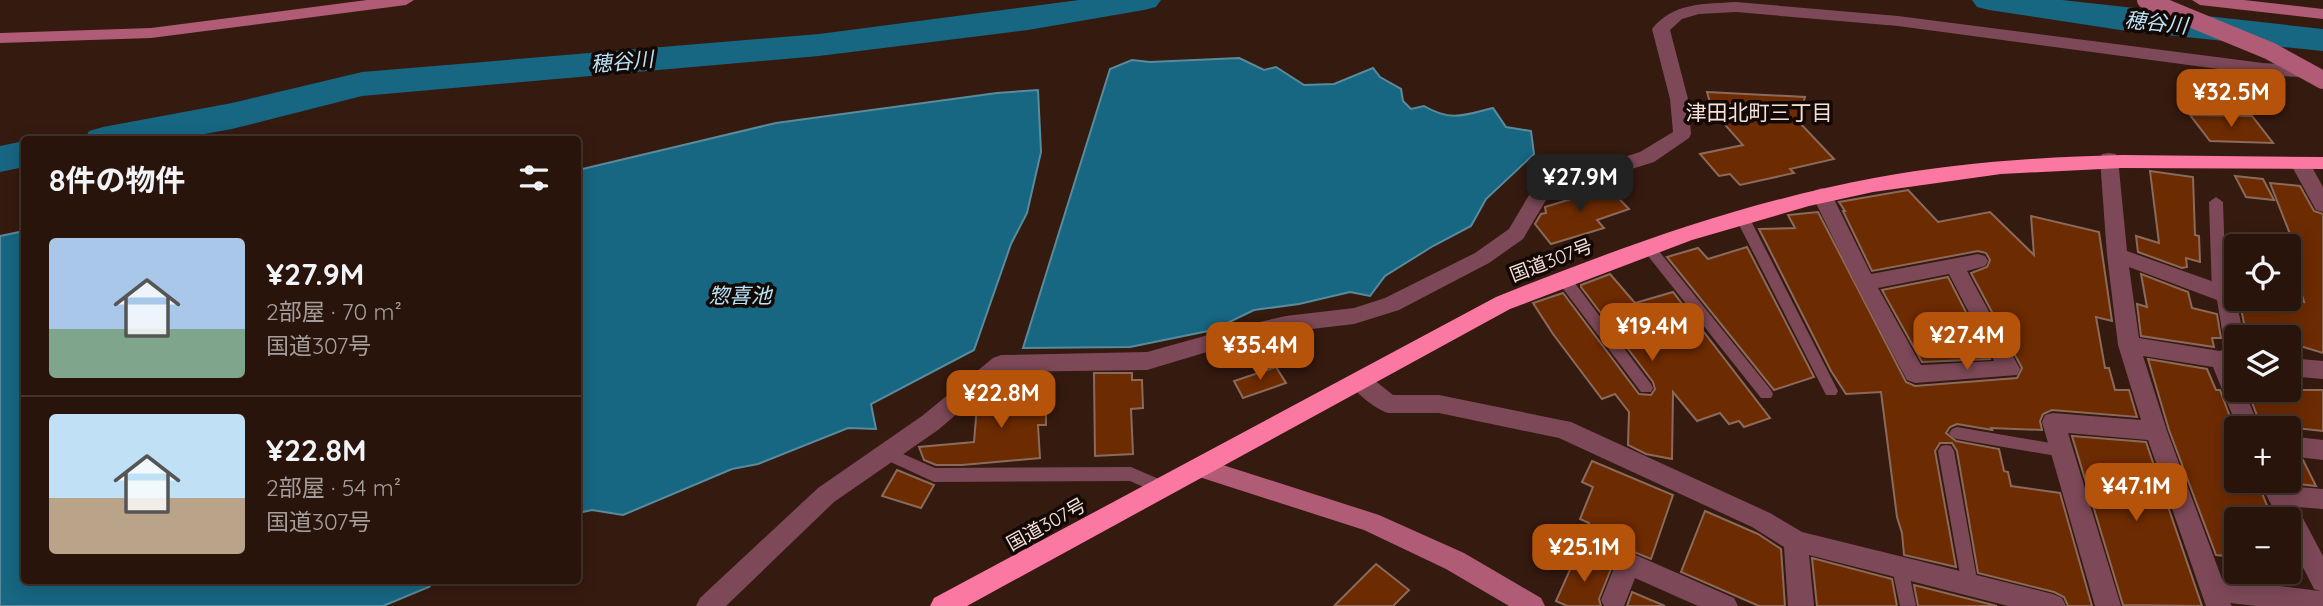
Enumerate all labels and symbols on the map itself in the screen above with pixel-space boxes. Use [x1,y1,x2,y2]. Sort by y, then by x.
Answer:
water label: 穂谷川 [2123,6,2191,38]
water label: 穂谷川 [589,45,656,77]
pin: ¥32.5M [2174,69,2288,129]
district label: 津田北町三丁目 [1686,99,1833,125]
pin: ¥27.9M [1523,154,1637,214]
street label: 国道307号 [1506,233,1596,287]
water label: 惣喜池 [709,282,773,308]
pin: ¥19.4M [1595,304,1709,363]
pin: ¥27.4M [1910,312,2024,372]
pin: ¥35.4M [1203,322,1317,382]
pin: ¥22.8M [944,370,1058,430]
pin: ¥47.1M [2079,463,2193,523]
street label: 国道307号 [1002,492,1090,556]
pin: ¥25.1M [1527,524,1641,584]

